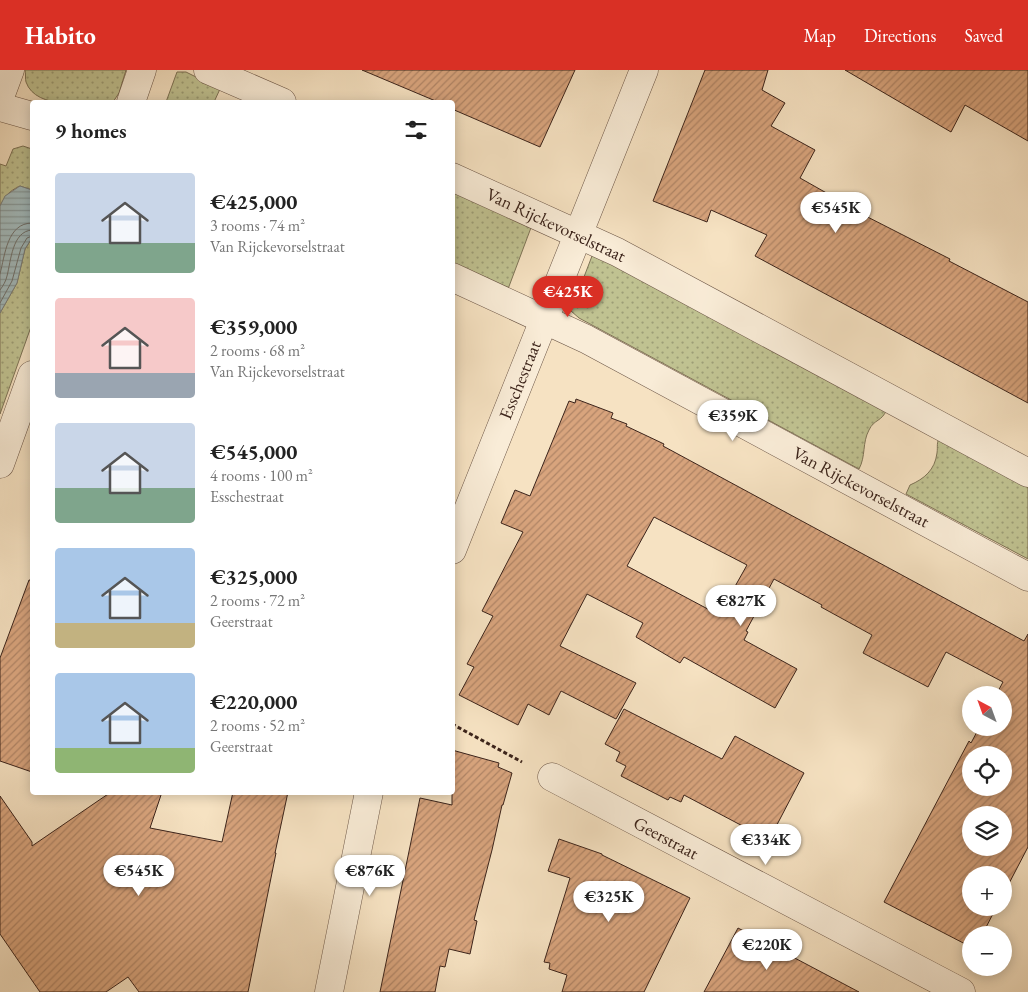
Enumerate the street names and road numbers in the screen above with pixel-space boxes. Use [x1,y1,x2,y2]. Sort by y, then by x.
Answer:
street label: Van Rijckevorselstraat [483,182,630,267]
street label: Esschestraat [493,337,546,423]
street label: Van Rijckevorselstraat [789,441,934,532]
street label: Geerstraat [630,811,703,864]

